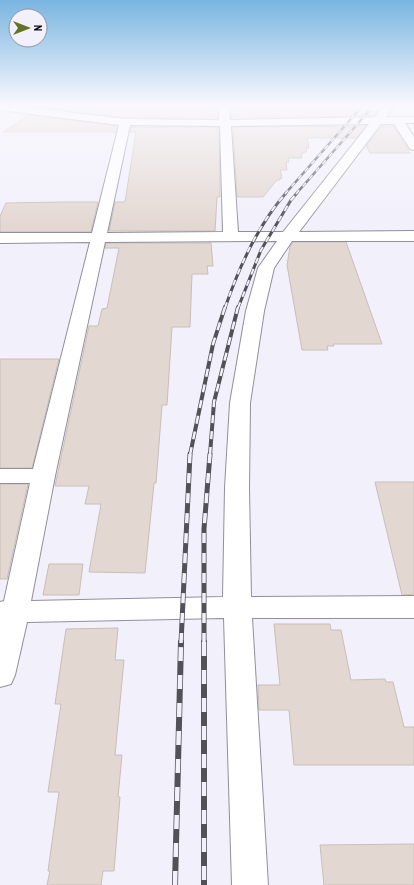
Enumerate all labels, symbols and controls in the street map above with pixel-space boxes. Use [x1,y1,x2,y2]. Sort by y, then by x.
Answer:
north arrow [8,8,48,48]
text: N [31,25,45,31]

